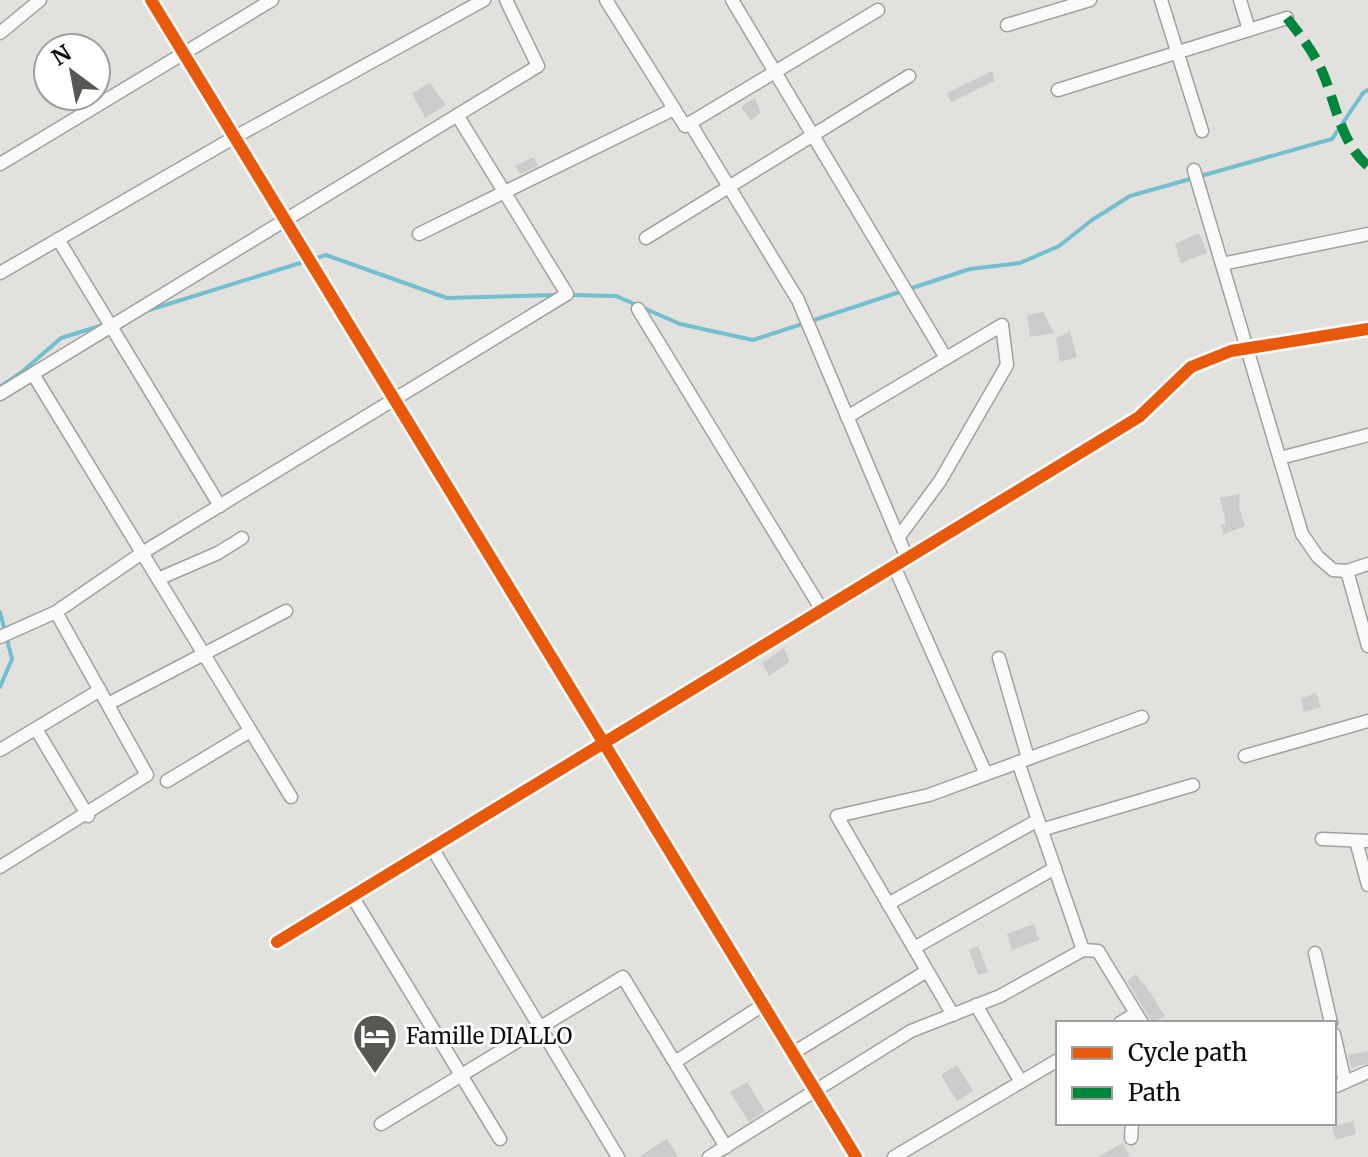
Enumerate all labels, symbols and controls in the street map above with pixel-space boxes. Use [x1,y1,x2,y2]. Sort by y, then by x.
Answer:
north arrow [32,32,112,112]
text: N [47,38,77,72]
hotel icon: Famille DIALLO [351,1012,399,1075]
legend [1056,1021,1336,1125]
place label: Famille DIALLO [406,1022,572,1050]
text: Cycle path [1128,1037,1247,1068]
text: Path [1128,1077,1181,1108]

